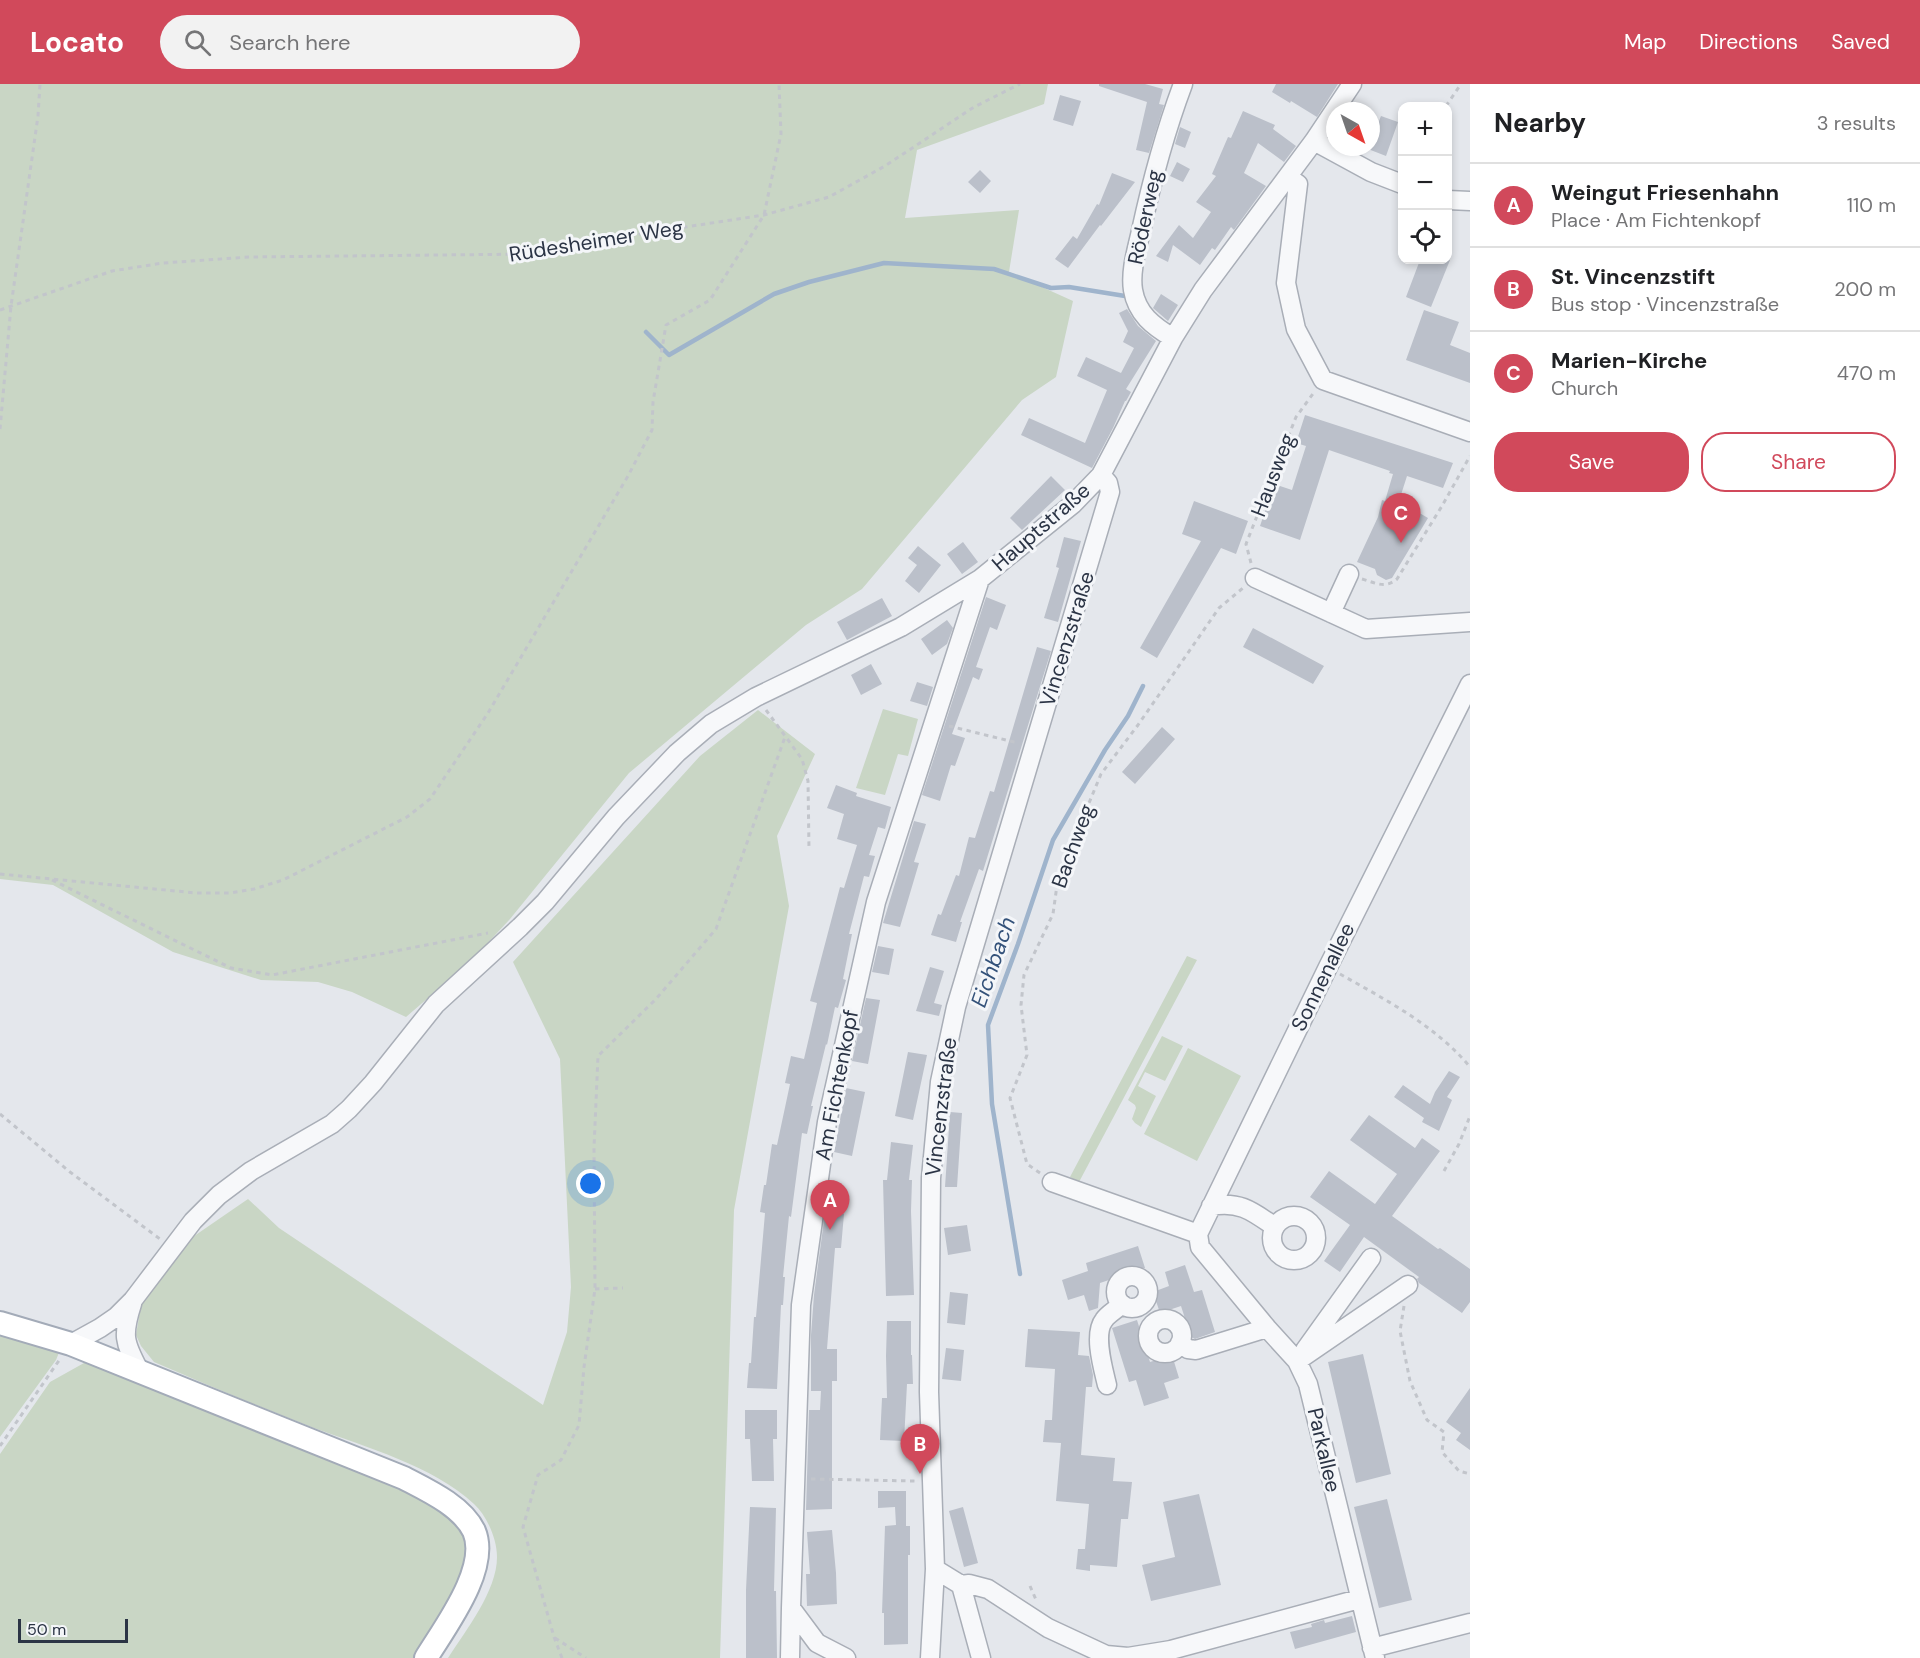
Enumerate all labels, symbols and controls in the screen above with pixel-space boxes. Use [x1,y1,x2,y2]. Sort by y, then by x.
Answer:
search box [160,15,580,69]
text: Locato [30,24,124,61]
icon: search [181,26,214,59]
text: Search here [229,28,351,57]
text: Map [1624,28,1666,56]
text: Directions [1699,28,1798,56]
text: Saved [1831,28,1890,56]
north arrow [1326,102,1380,156]
map controls [1398,102,1452,264]
button: + [1398,102,1452,156]
text: Nearby [1494,106,1586,140]
text: 3 results [1817,110,1896,136]
button: − [1398,156,1452,210]
street label: Röderweg [1121,167,1169,267]
text: Weingut Friesenhahn [1551,178,1779,207]
text: A [1506,192,1521,218]
text: 110 m [1847,192,1896,218]
text: Place · Am Fichtenkopf [1551,207,1761,233]
button: locate [1398,210,1452,264]
street label: Rüdesheimer Weg [507,213,685,269]
text: St. Vincenzstift [1551,262,1715,291]
text: B [1507,276,1520,302]
text: 200 m [1834,276,1896,302]
text: Bus stop · Vincenzstraße [1551,291,1779,317]
text: Marien-Kirche [1551,346,1707,375]
text: C [1506,360,1521,386]
text: 470 m [1837,360,1896,386]
text: Church [1551,375,1618,401]
street label: Hausweg [1244,429,1302,521]
button: Save [1494,432,1689,492]
button: Share [1701,432,1896,492]
street label: Hauptstraße [986,476,1096,578]
pin: C [1382,494,1420,543]
street label: Vincenzstraße [1033,568,1101,710]
street label: Bachweg [1045,800,1101,892]
water label: Eichbach [964,913,1022,1011]
street label: Sonnenallee [1285,918,1361,1036]
street label: Am Fichtenkopf [809,1007,865,1163]
street label: Vincenzstraße [919,1036,963,1178]
your location [576,1169,605,1198]
pin: A [810,1180,850,1230]
street label: Parkallee [1301,1405,1347,1495]
pin: B [900,1424,940,1474]
scale bar [18,1616,128,1644]
text: 50 m [27,1619,66,1640]

